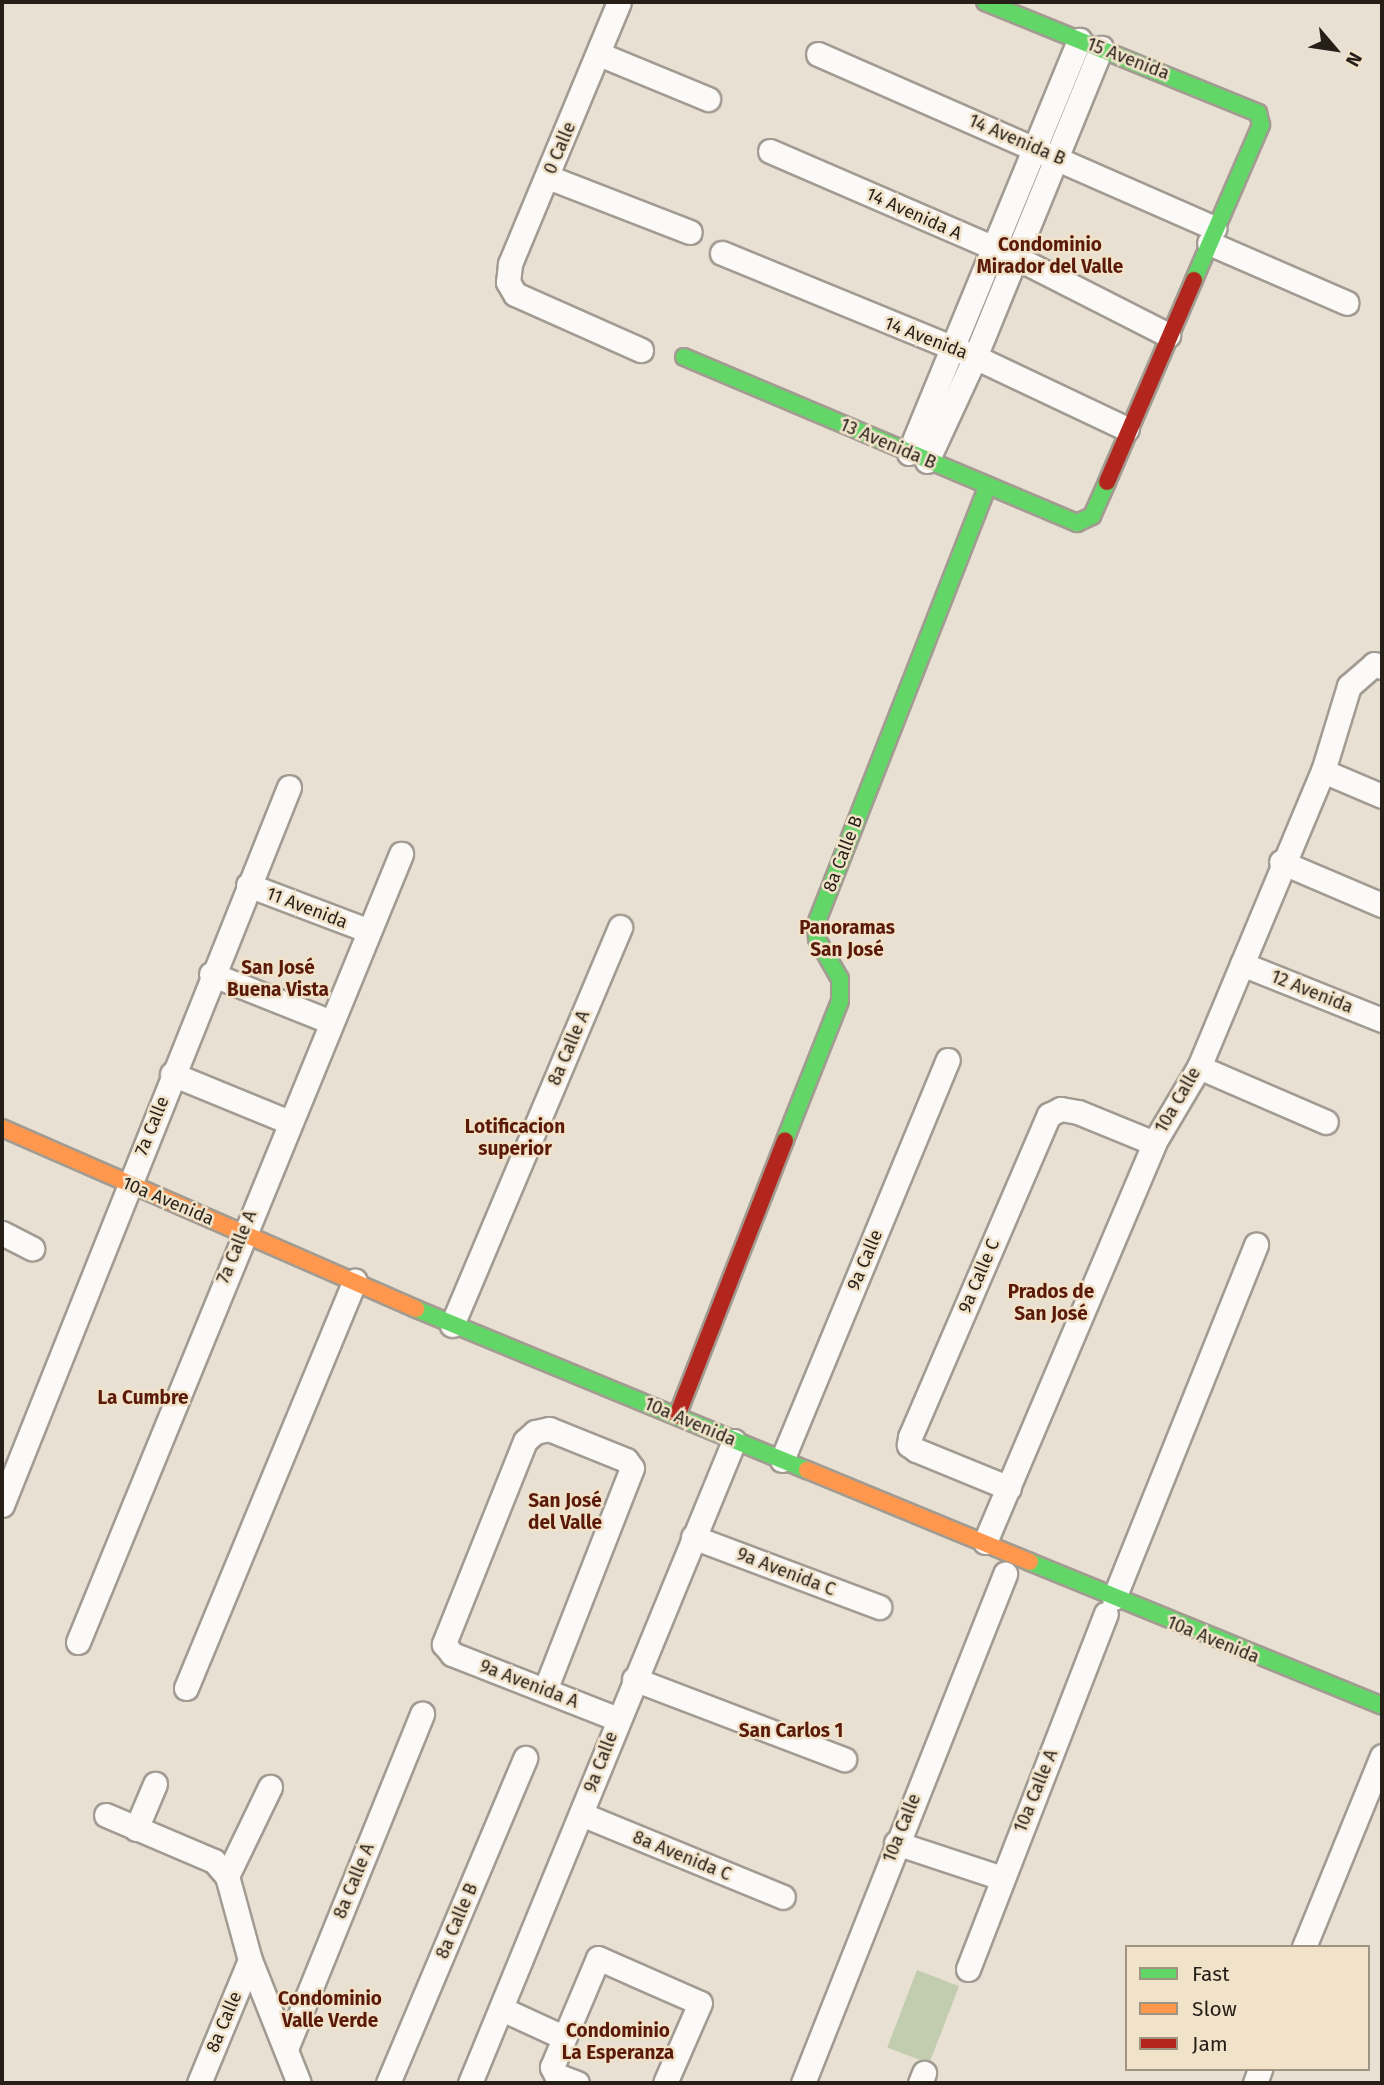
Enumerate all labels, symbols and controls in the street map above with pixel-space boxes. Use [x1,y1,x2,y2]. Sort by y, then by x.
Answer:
north arrow [1300,14,1370,84]
street label: 15 Avenida [1084,33,1172,85]
text: N [1341,48,1367,71]
street label: 14 Avenida B [965,110,1069,170]
street label: 0 Calle [539,119,581,177]
street label: 14 Avenida A [863,183,965,245]
district label: Condominio Mirador del Valle [977,234,1123,278]
street label: 14 Avenida [881,312,971,364]
street label: 13 Avenida B [837,414,939,474]
street label: 8a Calle B [819,813,867,895]
street label: 11 Avenida [263,883,351,933]
district label: Panoramas San José [799,917,895,961]
district label: San José Buena Vista [227,957,329,1001]
street label: 12 Avenida [1268,966,1356,1018]
street label: 8a Calle A [544,1007,594,1089]
street label: 10a Calle [1151,1063,1205,1137]
street label: 7a Calle [130,1093,174,1159]
district label: Lotificacion superior [465,1116,565,1160]
street label: 10a Avenida [119,1172,217,1230]
street label: 7a Calle A [213,1207,261,1287]
street label: 9a Calle [843,1227,887,1293]
street label: 9a Calle C [954,1236,1004,1316]
district label: Prados de San José [1008,1281,1094,1325]
district label: La Cumbre [98,1387,188,1409]
street label: 10a Avenida [641,1393,739,1451]
district label: San José del Valle [528,1490,602,1534]
street label: 9a Avenida C [734,1543,838,1601]
street label: 10a Avenida [1164,1612,1262,1668]
street label: 9a Avenida A [477,1655,581,1713]
district label: San Carlos 1 [739,1720,843,1742]
street label: 9a Calle [580,1728,622,1796]
street label: 10a Calle A [1010,1746,1062,1836]
street label: 10a Calle [878,1790,926,1866]
street label: 8a Avenida C [630,1826,734,1886]
street label: 8a Calle A [329,1840,379,1922]
street label: 8a Calle B [431,1880,483,1962]
legend [1125,1945,1370,2071]
text: Fast [1192,1961,1230,1987]
street label: 8a Calle [202,1988,246,2056]
district label: Condominio Valle Verde [278,1988,382,2032]
text: Slow [1192,1996,1237,2022]
district label: Condominio La Esperanza [562,2020,674,2064]
text: Jam [1192,2031,1228,2057]

